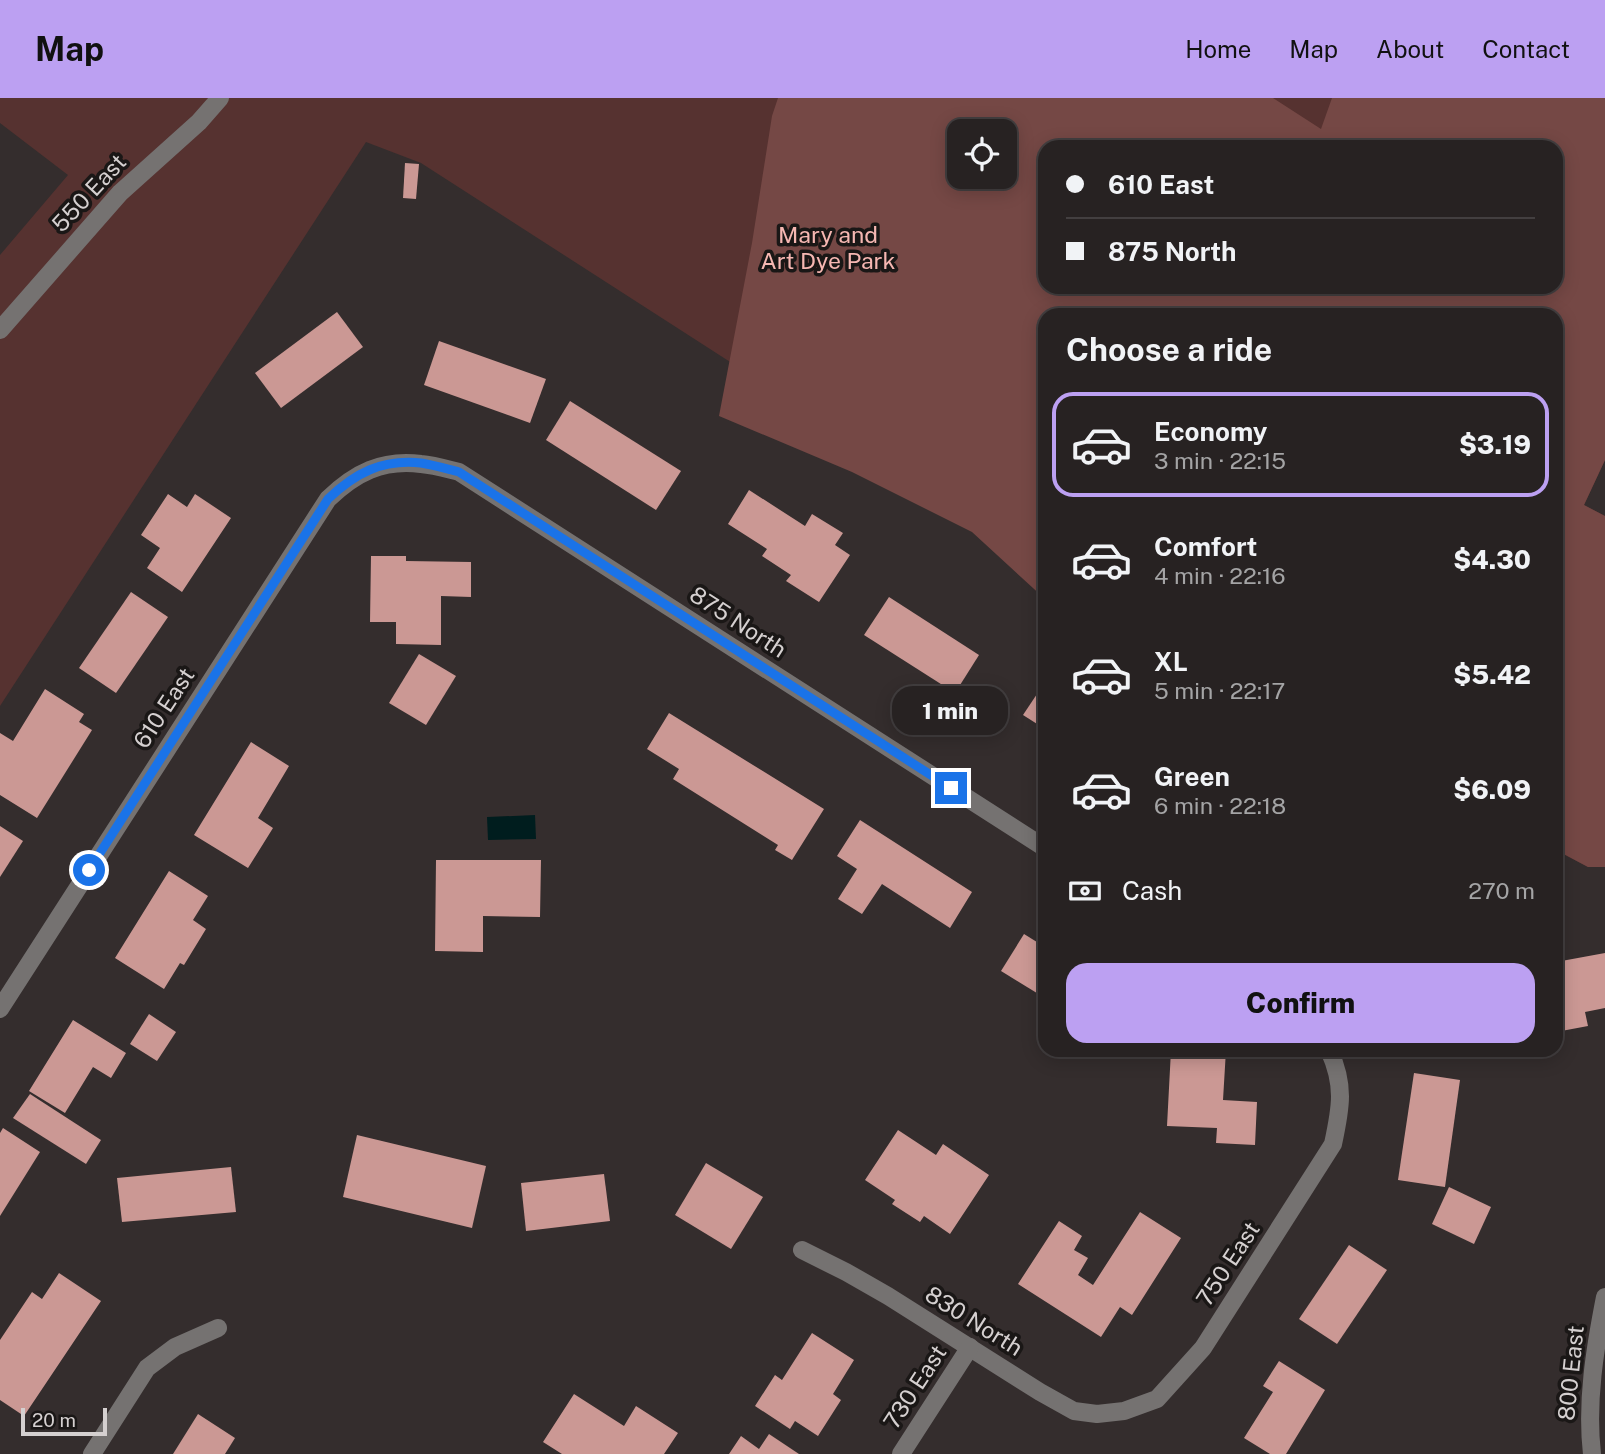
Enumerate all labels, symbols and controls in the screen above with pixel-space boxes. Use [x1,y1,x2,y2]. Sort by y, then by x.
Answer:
text: Map [35,30,104,68]
text: Home [1185,35,1251,63]
text: Map [1289,35,1338,63]
text: About [1376,35,1444,63]
text: Contact [1482,35,1570,63]
map controls [947,119,1017,189]
button: locate [947,119,1017,189]
street label: 550 East [46,148,131,237]
text: 610 East [1108,169,1214,200]
park label: Mary and Art Dye Park [760,221,896,274]
text: 875 North [1108,236,1236,267]
text: Choose a ride [1066,331,1272,368]
icon: car [1070,413,1133,476]
text: Economy [1154,416,1267,447]
text: $3.19 [1459,429,1531,460]
text: 3 min · 22:15 [1154,447,1286,474]
icon: car [1070,528,1133,591]
text: Comfort [1154,531,1257,562]
text: $4.30 [1453,544,1531,575]
text: 4 min · 22:16 [1154,562,1286,589]
street label: 875 North [685,580,792,663]
icon: car [1070,643,1133,706]
text: XL [1154,646,1188,677]
text: $5.42 [1453,659,1531,690]
street label: 610 East [128,662,200,753]
text: 5 min · 22:17 [1154,677,1285,704]
callout: 1 min [893,686,1009,736]
text: 1 min [922,697,978,724]
icon: car [1070,758,1133,821]
text: Green [1154,761,1230,792]
route end [935,772,967,804]
text: $6.09 [1453,774,1531,805]
text: 6 min · 22:18 [1154,792,1286,819]
route start [73,854,105,886]
icon: cash [1066,872,1104,910]
text: Cash [1122,875,1182,906]
text: 270 m [1468,877,1535,904]
button: Confirm [1066,963,1535,1043]
street label: 750 East [1190,1216,1265,1311]
street label: 830 North [921,1280,1028,1361]
street label: 800 East [1552,1324,1589,1422]
street label: 730 East [878,1340,952,1434]
scale bar [21,1405,107,1437]
text: 20 m [32,1409,76,1431]

